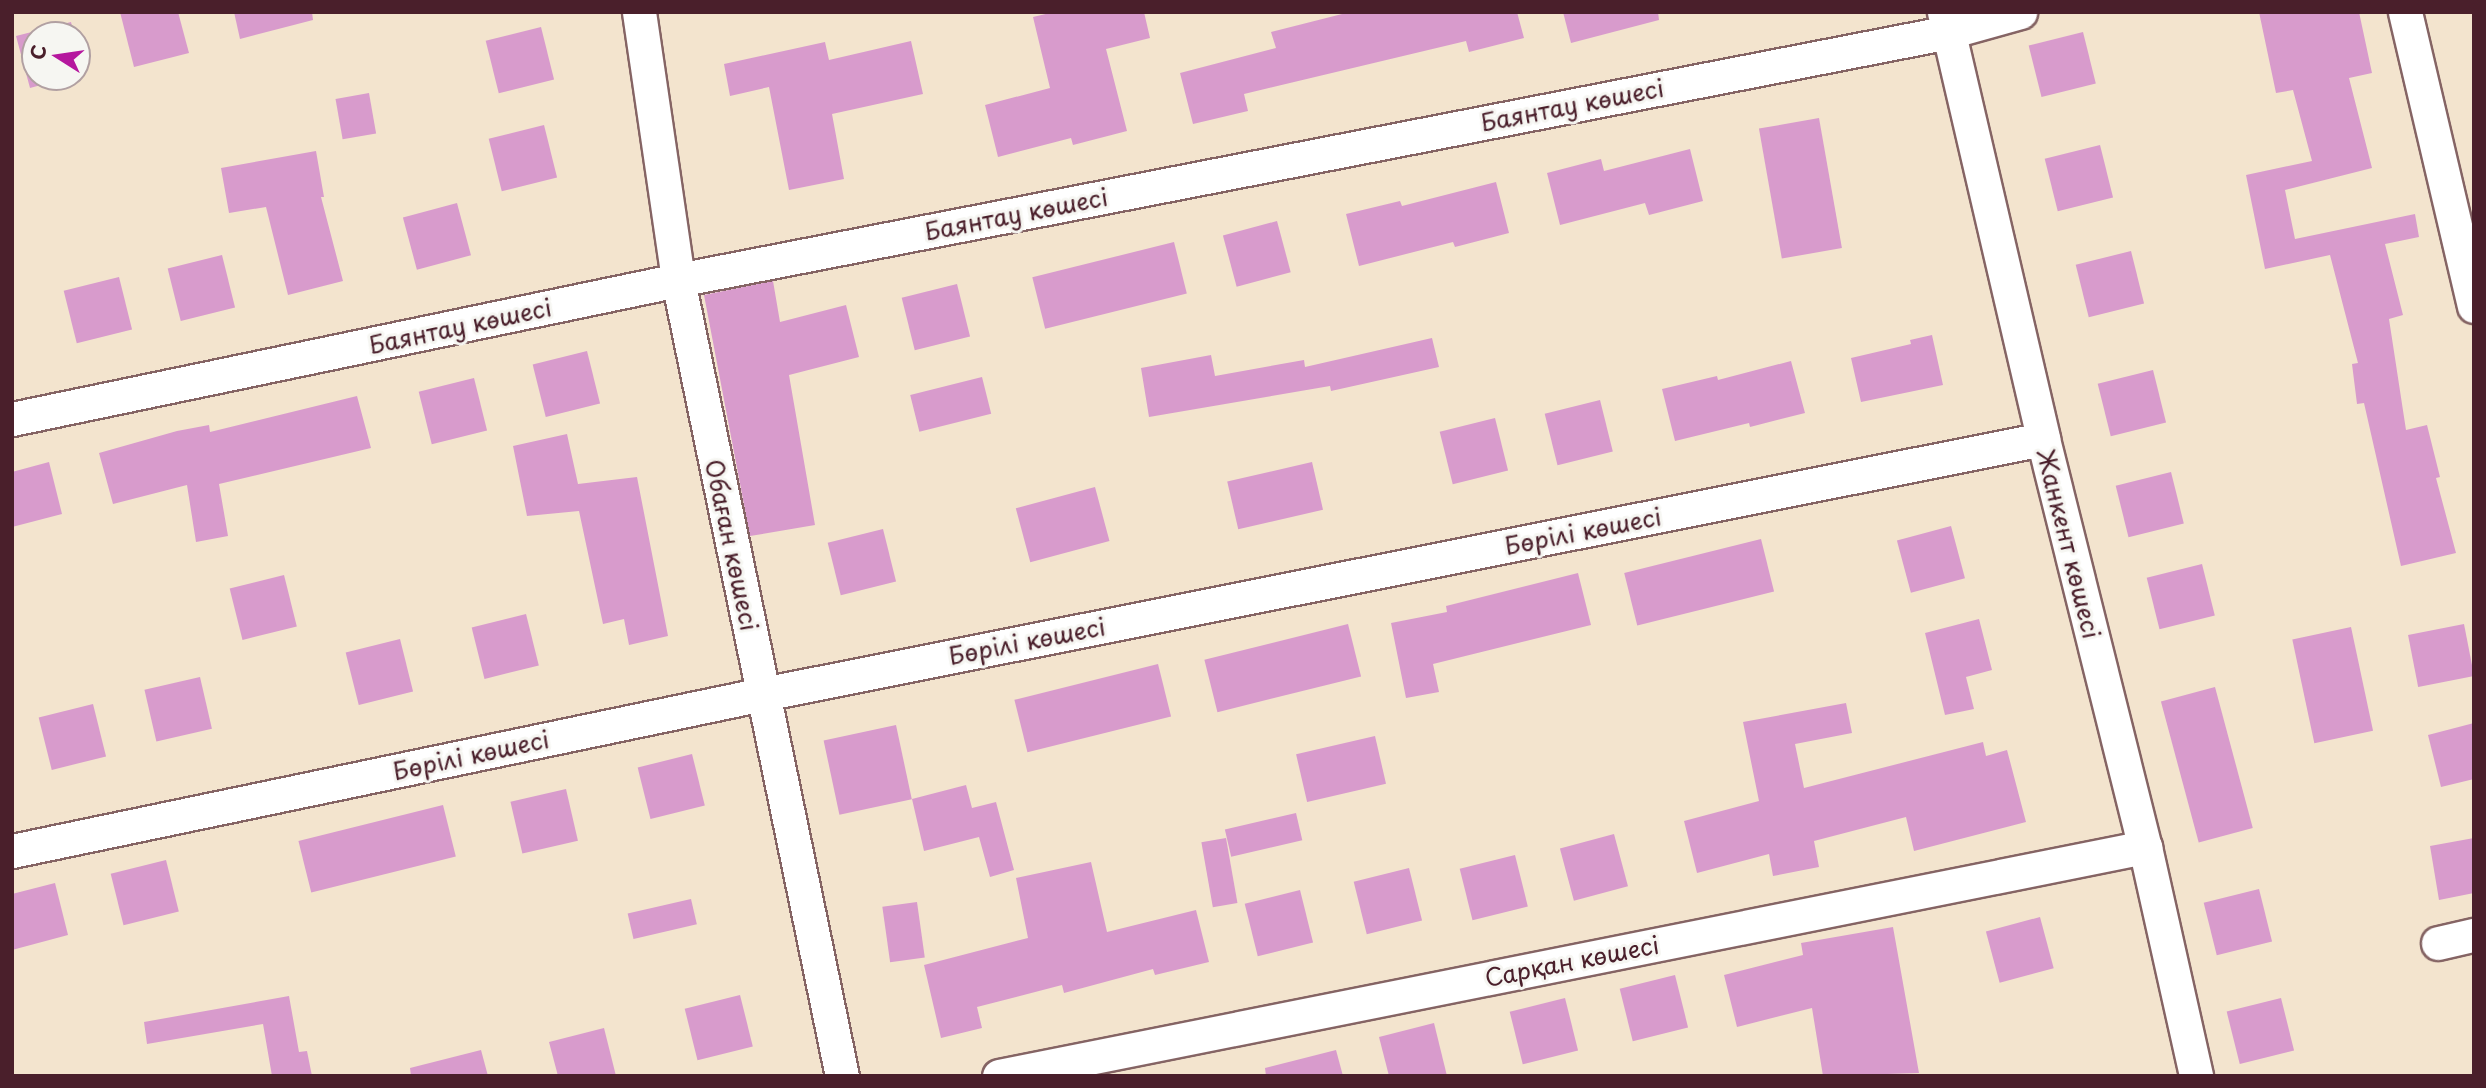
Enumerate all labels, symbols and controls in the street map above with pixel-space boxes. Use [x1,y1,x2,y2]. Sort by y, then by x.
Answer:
north arrow [21,21,91,91]
text: С [22,42,53,62]
street label: Баянтау көшесі [1478,73,1666,137]
street label: Баянтау көшесі [922,182,1110,246]
street label: Баянтау көшесі [366,292,554,360]
street label: Жанкент көшесі [2031,446,2107,642]
street label: Обаған көшесі [700,456,764,634]
street label: Бөрілі көшесі [1502,502,1664,560]
street label: Бөрілі көшесі [946,612,1108,670]
street label: Бөрілі көшесі [390,724,552,786]
street label: Сарқан көшесі [1481,930,1663,992]

